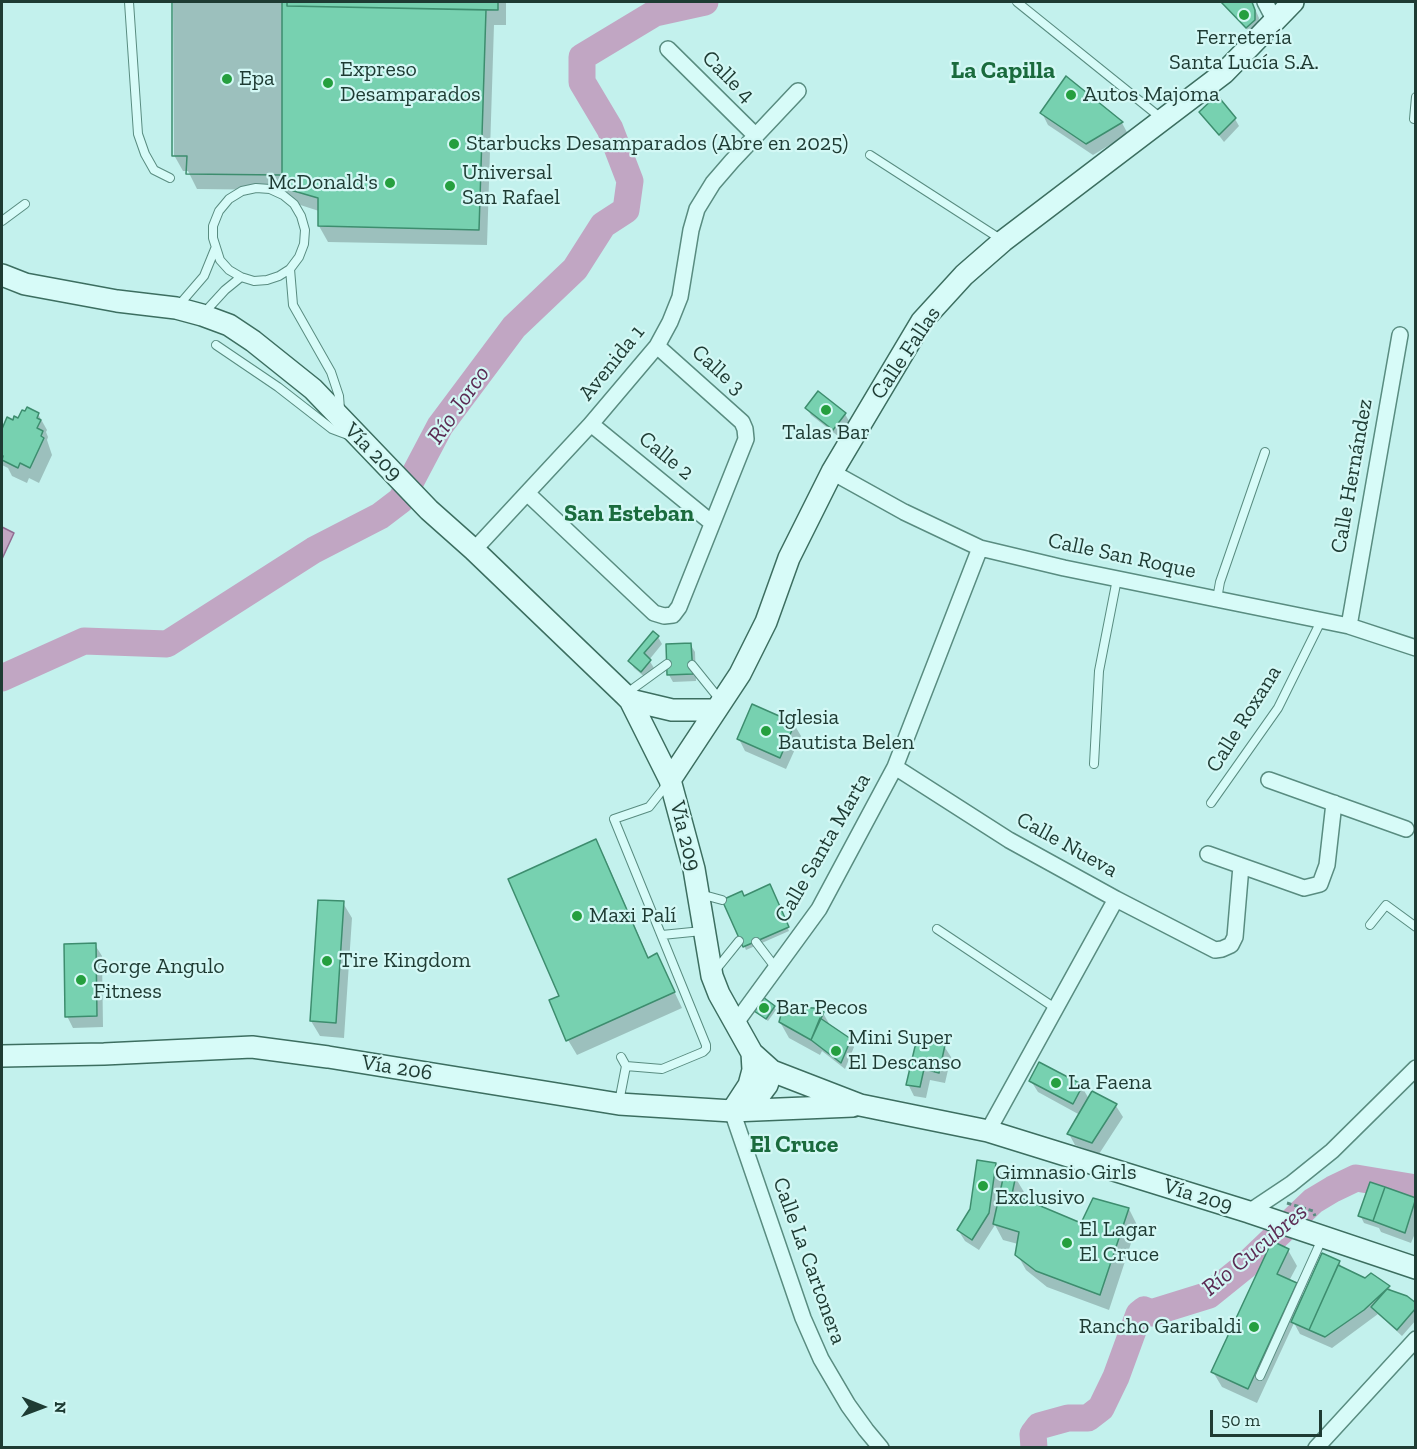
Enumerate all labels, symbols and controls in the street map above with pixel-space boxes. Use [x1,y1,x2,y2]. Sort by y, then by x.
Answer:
marker: Ferretería Santa Lucía S.A. [1237,8,1251,22]
place label: Ferretería Santa Lucía S.A. [1169,25,1319,76]
street label: Calle 4 [696,45,760,109]
place label: Expreso Desamparados [340,57,481,108]
district label: La Capilla [951,57,1055,85]
place label: Epa [239,66,275,92]
marker: Epa [220,72,234,86]
marker: Expreso Desamparados [321,76,335,90]
place label: Autos Majoma [1083,82,1220,108]
marker: Autos Majoma [1064,88,1078,102]
place label: Starbucks Desamparados (Abre en 2025) [466,131,848,157]
marker: Starbucks Desamparados (Abre en 2025) [447,137,461,151]
place label: Universal San Rafael [462,160,560,212]
place label: McDonald's [268,170,378,196]
marker: McDonald's [383,176,397,190]
marker: Universal San Rafael [443,179,457,193]
street label: Calle Fallas [865,301,947,405]
street label: Avenida 1 [574,320,650,406]
street label: Calle 3 [686,339,750,401]
water label: Río Jorco [422,360,496,450]
street label: Calle Hernández [1325,397,1379,555]
marker: Talas Bar [819,403,833,417]
street label: Vía 209 [338,417,408,487]
place label: Talas Bar [782,420,870,446]
street label: Calle 2 [633,426,699,486]
district label: San Esteban [564,500,694,528]
street label: Calle San Roque [1045,527,1199,585]
street label: Calle Roxana [1201,661,1287,777]
place label: Iglesia Bautista Belen [778,705,914,756]
marker: Iglesia Bautista Belen [759,724,773,738]
street label: Calle Santa Marta [769,768,877,928]
street label: Vía 209 [664,798,706,874]
street label: Calle Nueva [1012,806,1122,884]
place label: Maxi Palí [589,903,676,929]
marker: Maxi Palí [570,909,584,923]
place label: Tire Kingdom [339,948,471,974]
place label: Gorge Angulo Fitness [93,954,225,1005]
marker: Tire Kingdom [320,954,334,968]
marker: Gorge Angulo Fitness [74,973,88,987]
place label: Bar Pecos [776,995,868,1021]
marker: Bar Pecos [757,1001,771,1015]
place label: Mini Super El Descanso [848,1025,962,1076]
marker: Mini Super El Descanso [829,1044,843,1058]
street label: Vía 206 [360,1049,434,1087]
place label: La Faena [1068,1070,1152,1096]
marker: La Faena [1049,1076,1063,1090]
district label: El Cruce [750,1131,838,1159]
place label: Gimnasio Girls Exclusivo [995,1160,1137,1212]
street label: Vía 209 [1160,1173,1236,1219]
street label: Calle La Cartonera [767,1174,851,1348]
marker: Gimnasio Girls Exclusivo [976,1179,990,1193]
water label: Río Cucubres [1196,1198,1314,1302]
place label: El Lagar El Cruce [1079,1217,1159,1268]
marker: El Lagar El Cruce [1060,1236,1074,1250]
place label: Rancho Garibaldi [1079,1314,1242,1340]
marker: Rancho Garibaldi [1247,1320,1261,1334]
north arrow [12,1377,72,1437]
scale bar [1213,1398,1326,1436]
text: N [51,1401,70,1414]
text: 50 m [1221,1409,1260,1431]

